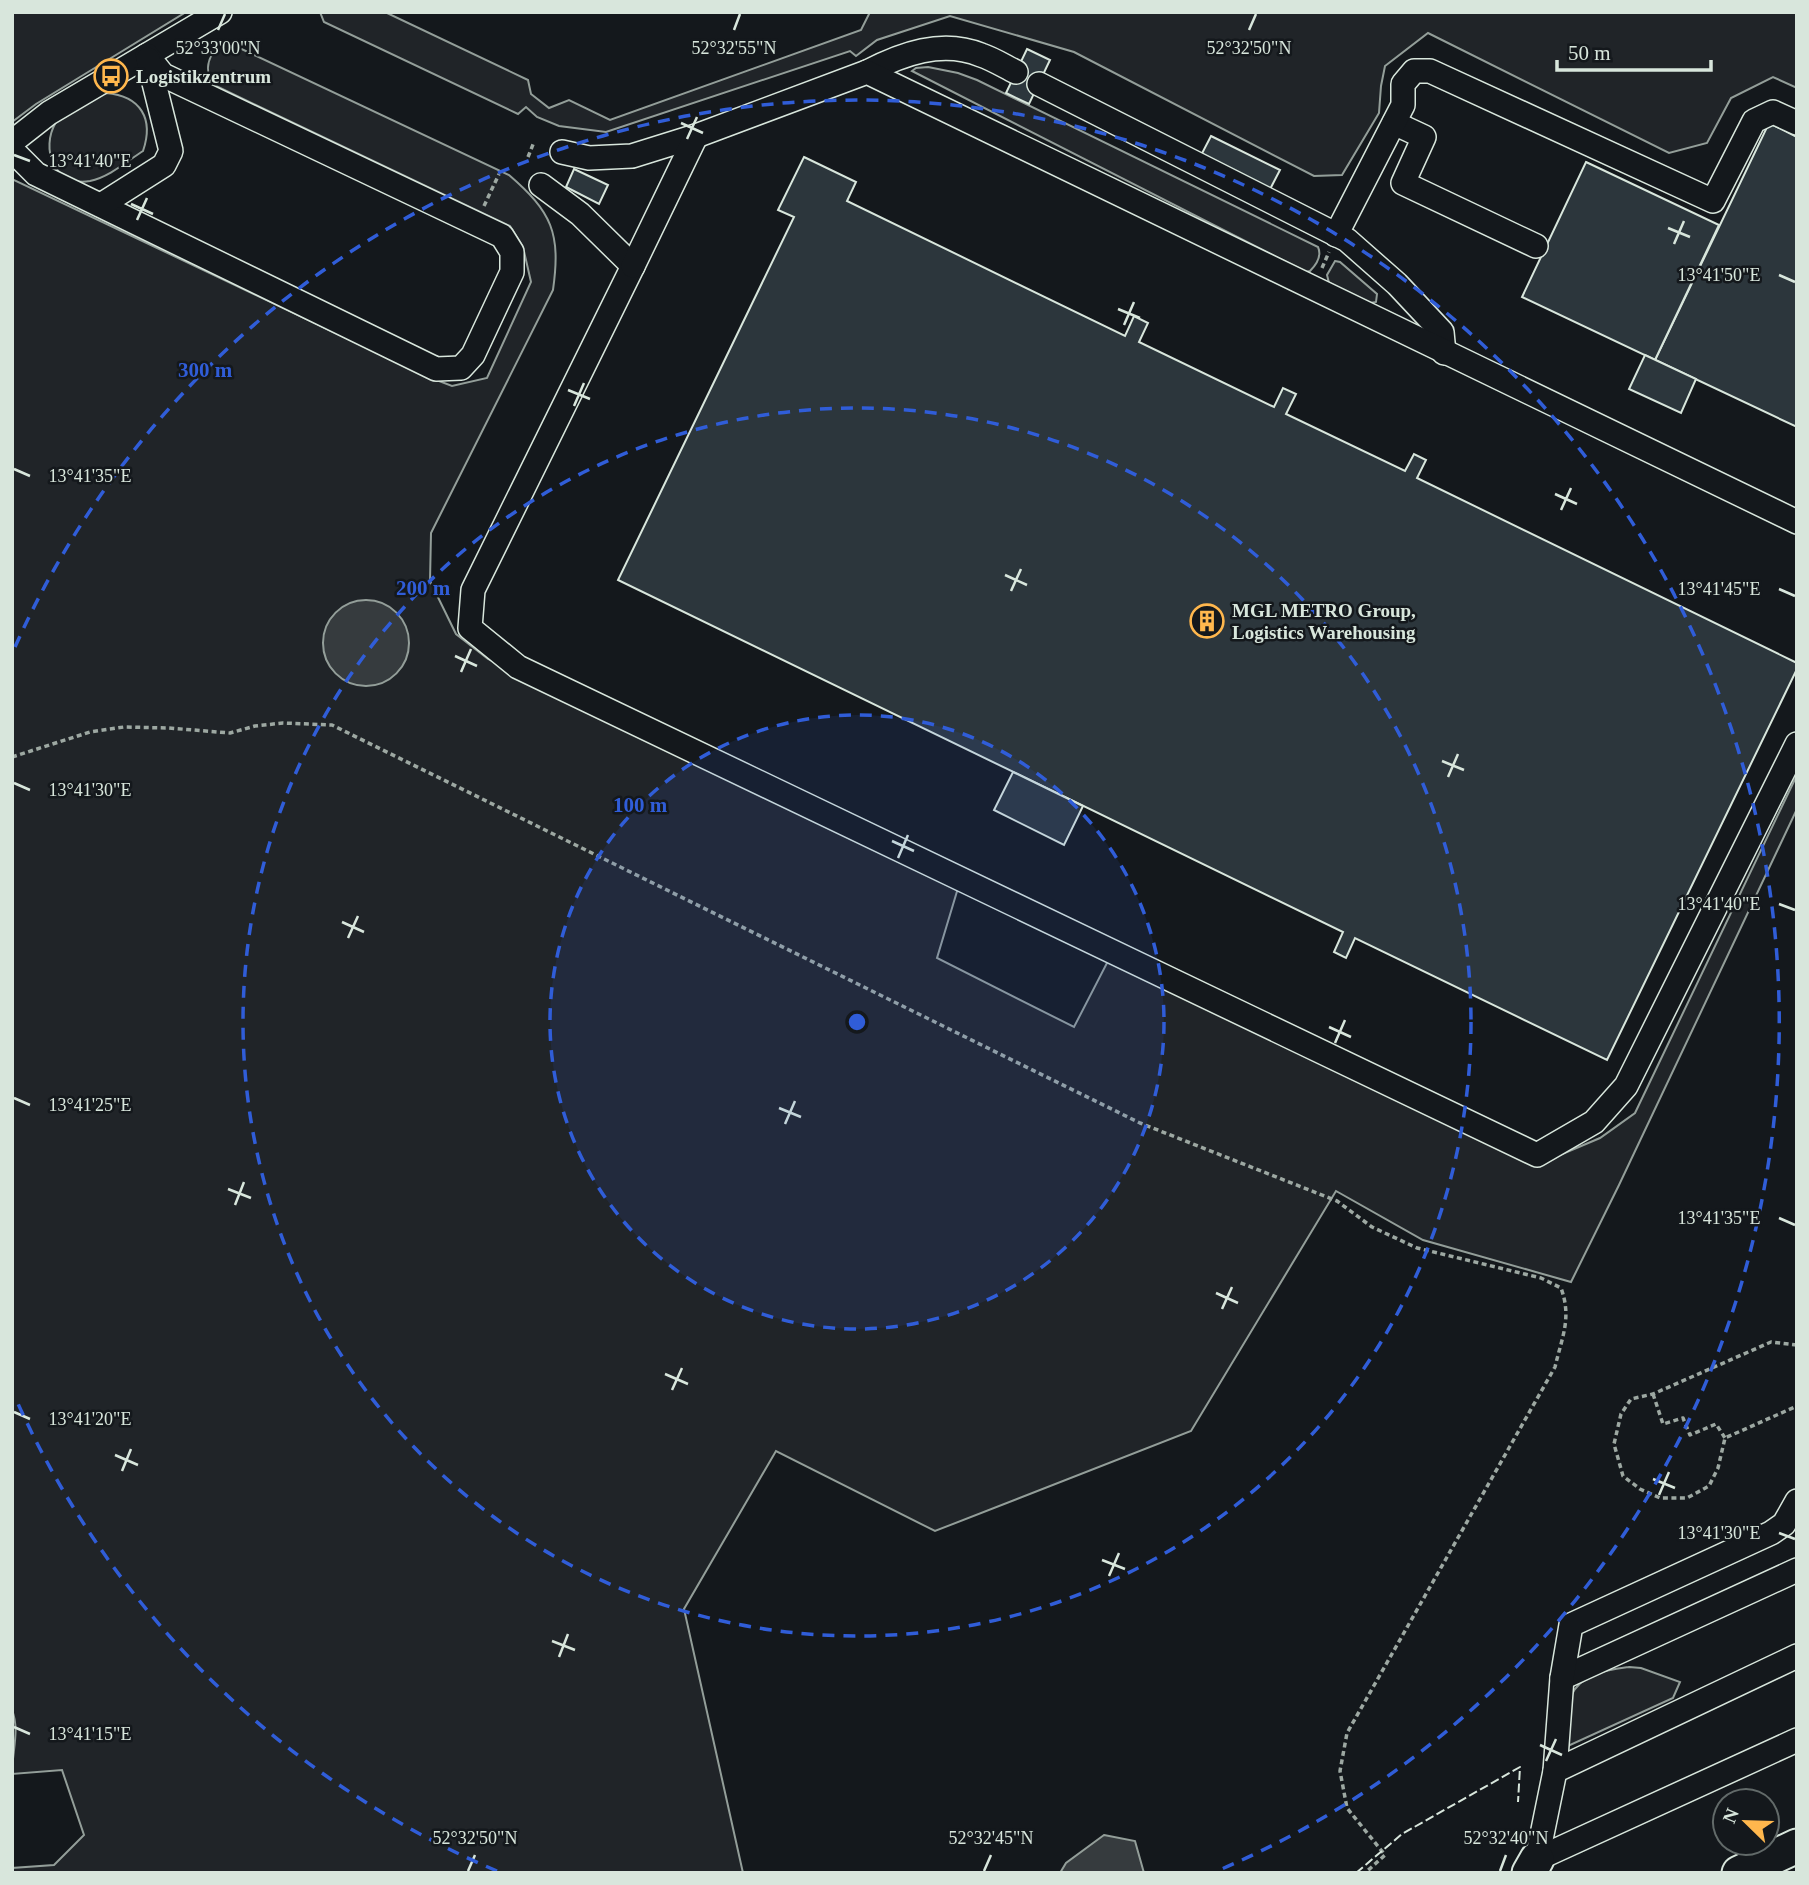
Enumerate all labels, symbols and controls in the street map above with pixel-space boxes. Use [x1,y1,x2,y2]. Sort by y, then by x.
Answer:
scale bar [1557,28,1711,72]
text: 52°33'00"N [176,38,260,58]
text: 52°32'55"N [692,38,776,58]
text: 52°32'50"N [1207,38,1291,58]
text: 50 m [1568,41,1611,65]
bus stop icon: Logistikzentrum [92,57,130,95]
place label: Logistikzentrum [136,66,271,87]
text: 13°41'40"E [49,151,131,171]
text: 13°41'50"E [1678,265,1760,285]
text: 300 m [178,358,233,382]
text: 13°41'35"E [49,466,131,486]
text: 200 m [396,576,451,600]
text: 13°41'45"E [1678,579,1760,599]
place label: MGL METRO Group, Logistics Warehousing [1232,600,1416,643]
building icon: MGL METRO Group, Logistics Warehousing [1188,602,1226,640]
text: 13°41'30"E [49,780,131,800]
text: 100 m [613,793,668,817]
text: 13°41'40"E [1678,894,1760,914]
centre of rings [845,1010,869,1034]
text: 13°41'25"E [49,1095,131,1115]
text: 13°41'35"E [1678,1208,1760,1228]
text: 13°41'20"E [49,1409,131,1429]
text: 13°41'30"E [1678,1523,1760,1543]
text: 13°41'15"E [49,1724,131,1744]
north arrow [1711,1787,1781,1857]
text: N [1718,1805,1743,1826]
text: 52°32'50"N [433,1828,517,1848]
text: 52°32'45"N [949,1828,1033,1848]
text: 52°32'40"N [1464,1828,1548,1848]

